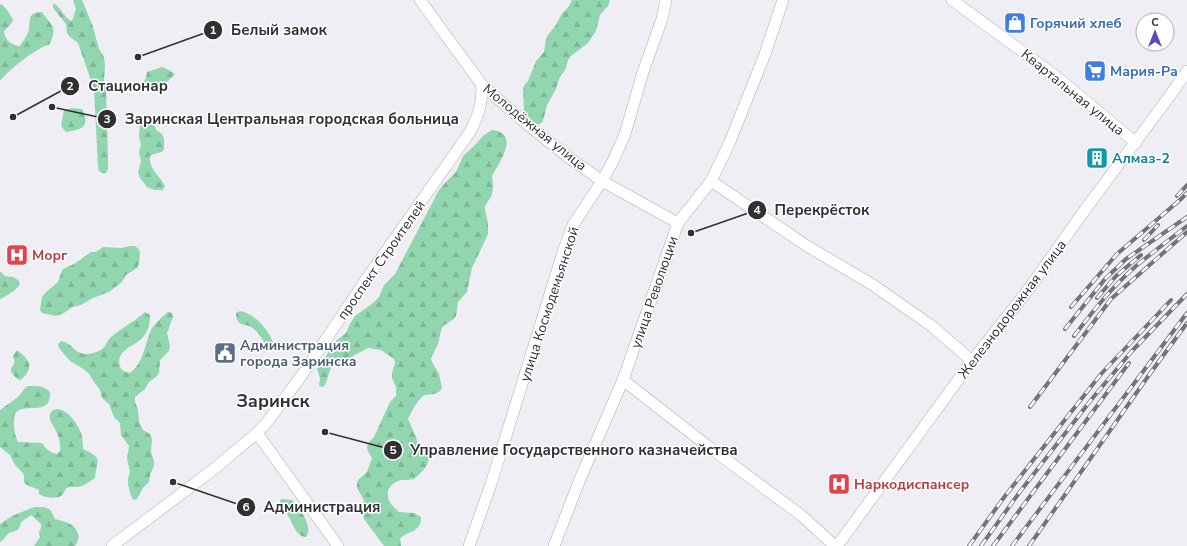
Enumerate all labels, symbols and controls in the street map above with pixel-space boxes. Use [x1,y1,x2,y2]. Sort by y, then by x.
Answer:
shop icon: Горячий хлеб [1002,10,1028,36]
north arrow [1135,12,1175,52]
place label: Горячий хлеб [1030,14,1122,33]
text: С [1151,15,1159,30]
callout: Белый замок [203,16,335,43]
text: Белый замок [231,20,328,40]
text: 1 [209,22,217,38]
street label: Квартальная улица [1017,45,1128,140]
supermarket icon: Мария-Ра [1082,58,1108,84]
place label: Мария-Ра [1110,62,1178,81]
callout: Стационар [60,73,176,100]
text: Стационар [88,76,168,96]
text: 2 [66,78,74,94]
street label: Молодёжная улица [479,80,591,175]
callout: Заринская Центральная городская больница [97,105,467,132]
text: Заринская Центральная городская больница [125,109,459,129]
text: 3 [103,111,111,127]
building icon: Алмаз-2 [1084,145,1110,171]
place label: Алмаз-2 [1112,149,1170,168]
street label: проспект Строителей [333,197,430,324]
callout: Перекрёсток [747,197,878,224]
text: Перекрёсток [775,200,870,220]
text: 4 [753,202,761,218]
street label: улица Космодемьянской [515,224,584,384]
street label: улица Революции [626,233,683,351]
street label: Железнодорожная улица [954,236,1071,383]
hospital icon: Морг [4,242,30,268]
place label: Морг [32,246,68,265]
place label: Администрация города Заринска [240,336,357,371]
public building icon: Администрация города Заринска [212,340,238,366]
district label: Заринск [236,389,311,413]
callout: Управление Государственного казначейства [383,437,746,464]
text: Управление Государственного казначейства [409,440,738,460]
text: 5 [389,442,397,458]
hospital icon: Наркодиспансер [826,471,852,497]
place label: Наркодиспансер [854,475,969,494]
callout: Администрация [236,494,389,521]
text: Администрация [264,497,380,517]
text: 6 [242,499,250,515]

